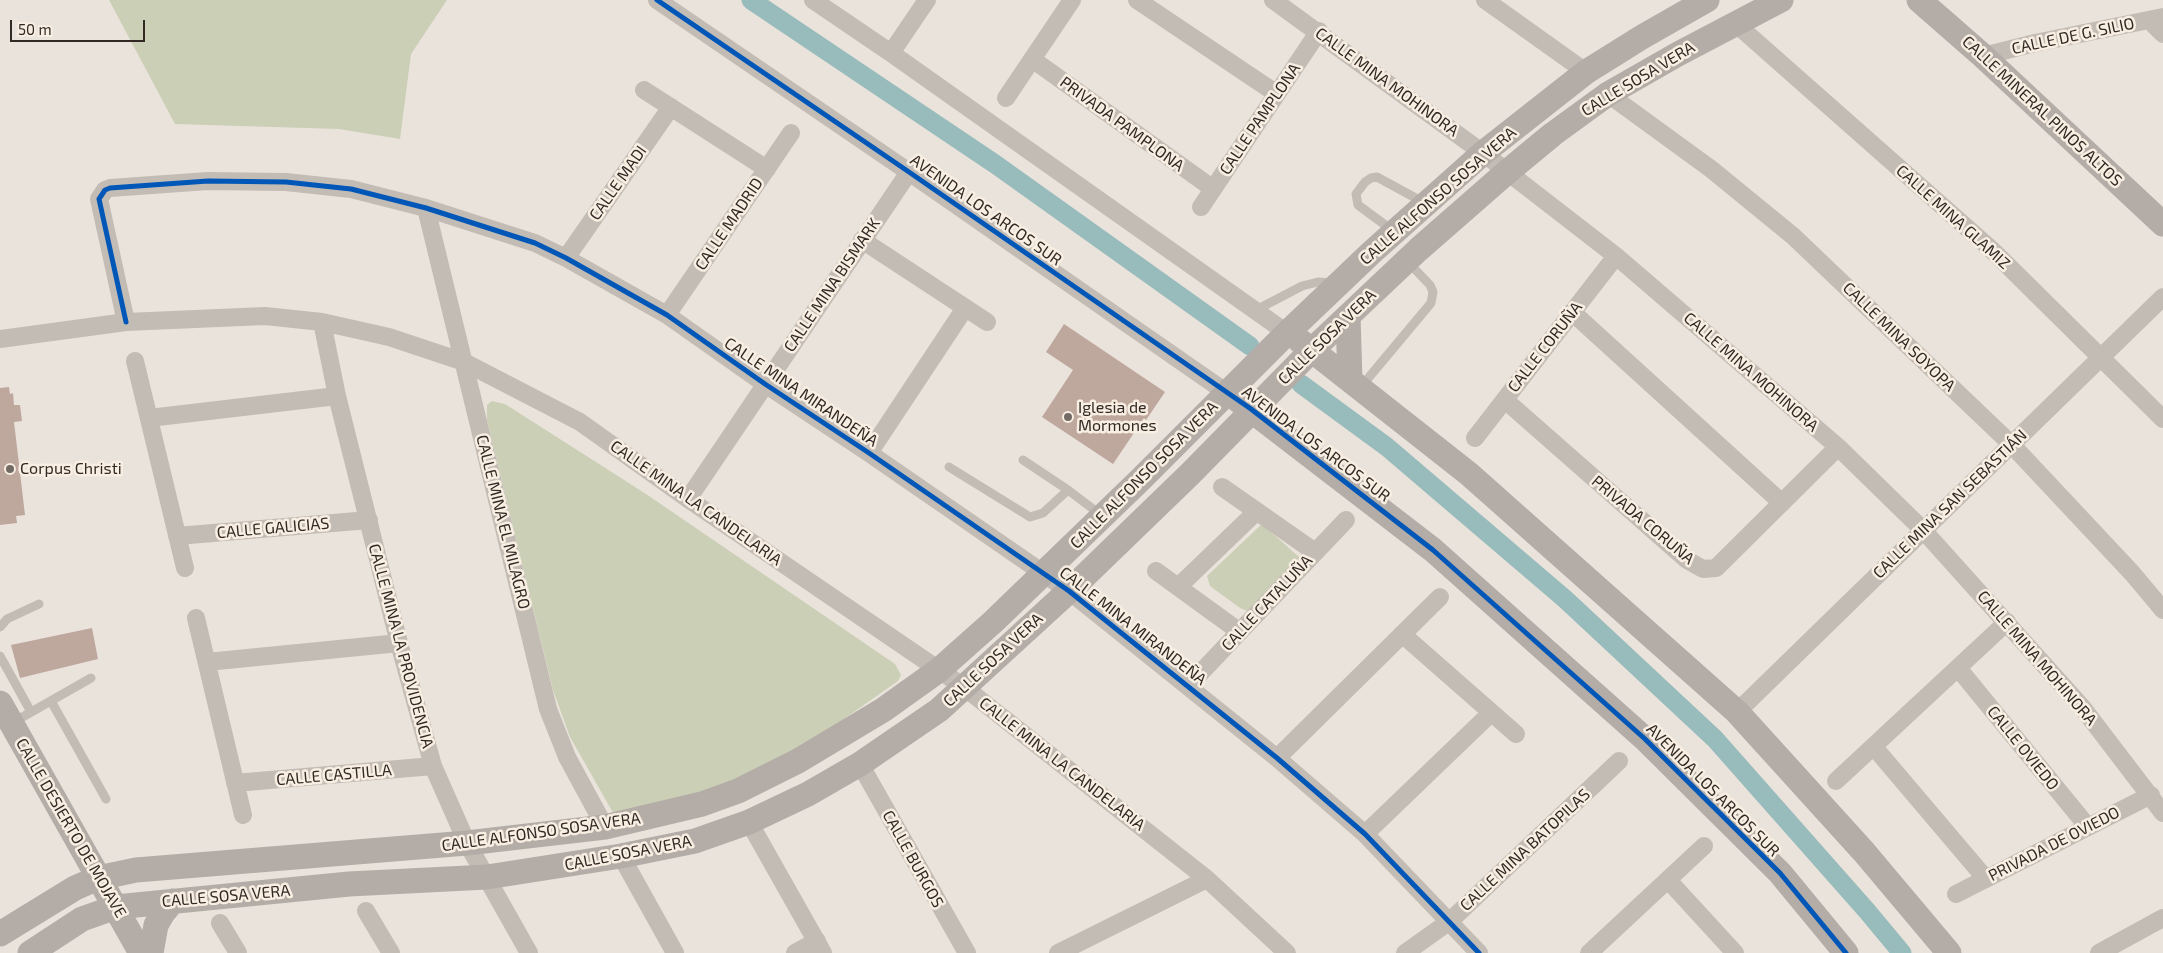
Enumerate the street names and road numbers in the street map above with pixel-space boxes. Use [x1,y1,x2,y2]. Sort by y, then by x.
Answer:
street label: CALLE DE G. SILIO [2010,14,2136,58]
street label: CALLE MINA MOHINORA [1312,24,1462,140]
street label: CALLE MINERAL PINOS ALTOS [1958,32,2126,190]
street label: CALLE SOSA VERA [1578,38,1698,120]
street label: CALLE PAMPLONA [1216,60,1304,178]
street label: PRIVADA PAMPLONA [1056,72,1188,176]
street label: CALLE ALFONSO SOSA VERA [1356,123,1520,269]
street label: CALLE MADI [585,142,651,224]
street label: AVENIDA LOS ARCOS SUR [907,150,1065,270]
street label: CALLE MINA GLAMIZ [1892,161,2014,273]
street label: CALLE MADRID [691,174,767,274]
street label: CALLE MINA BISMARK [780,214,884,356]
street label: CALLE MINA SOYOPA [1839,278,1959,396]
street label: CALLE SOSA VERA [1274,285,1380,389]
street label: CALLE CORUÑA [1504,298,1586,396]
street label: CALLE MINA MOHINORA [1680,308,1822,436]
street label: CALLE MINA MIRANDEÑA [721,333,881,451]
street label: AVENIDA LOS ARCOS SUR [1238,382,1394,506]
street label: CALLE ALFONSO SOSA VERA [1066,397,1222,553]
street label: CALLE MINA SAN SEBASTIÁN [1869,425,2031,583]
street label: CALLE MINA EL MILAGRO [472,433,534,611]
street label: CALLE MINA LA CANDELARIA [607,436,785,570]
street label: PRIVADA CORUÑA [1588,471,1698,569]
street label: CALLE GALICIAS [216,514,330,542]
street label: CALLE MINA LA PROVIDENCIA [364,542,438,750]
street label: CALLE CATALUÑA [1218,551,1316,655]
street label: CALLE MINA MIRANDEÑA [1056,563,1210,689]
street label: CALLE MINA MOHINORA [1973,587,2101,729]
street label: CALLE SOSA VERA [939,609,1047,711]
street label: CALLE MINA LA CANDELARIA [975,693,1149,835]
street label: CALLE OVIEDO [1983,702,2063,794]
street label: AVENIDA LOS ARCOS SUR [1642,719,1784,861]
street label: CALLE DESIERTO DE MOJAVE [12,735,130,921]
street label: CALLE CASTILLA [275,760,393,790]
street label: CALLE MINA BATOPILAS [1456,785,1594,915]
street label: PRIVADA DE OVIEDO [1985,803,2123,885]
street label: CALLE BURGOS [878,807,948,911]
street label: CALLE ALFONSO SOSA VERA [440,809,642,855]
street label: CALLE SOSA VERA [563,831,693,875]
street label: CALLE SOSA VERA [161,881,291,911]

